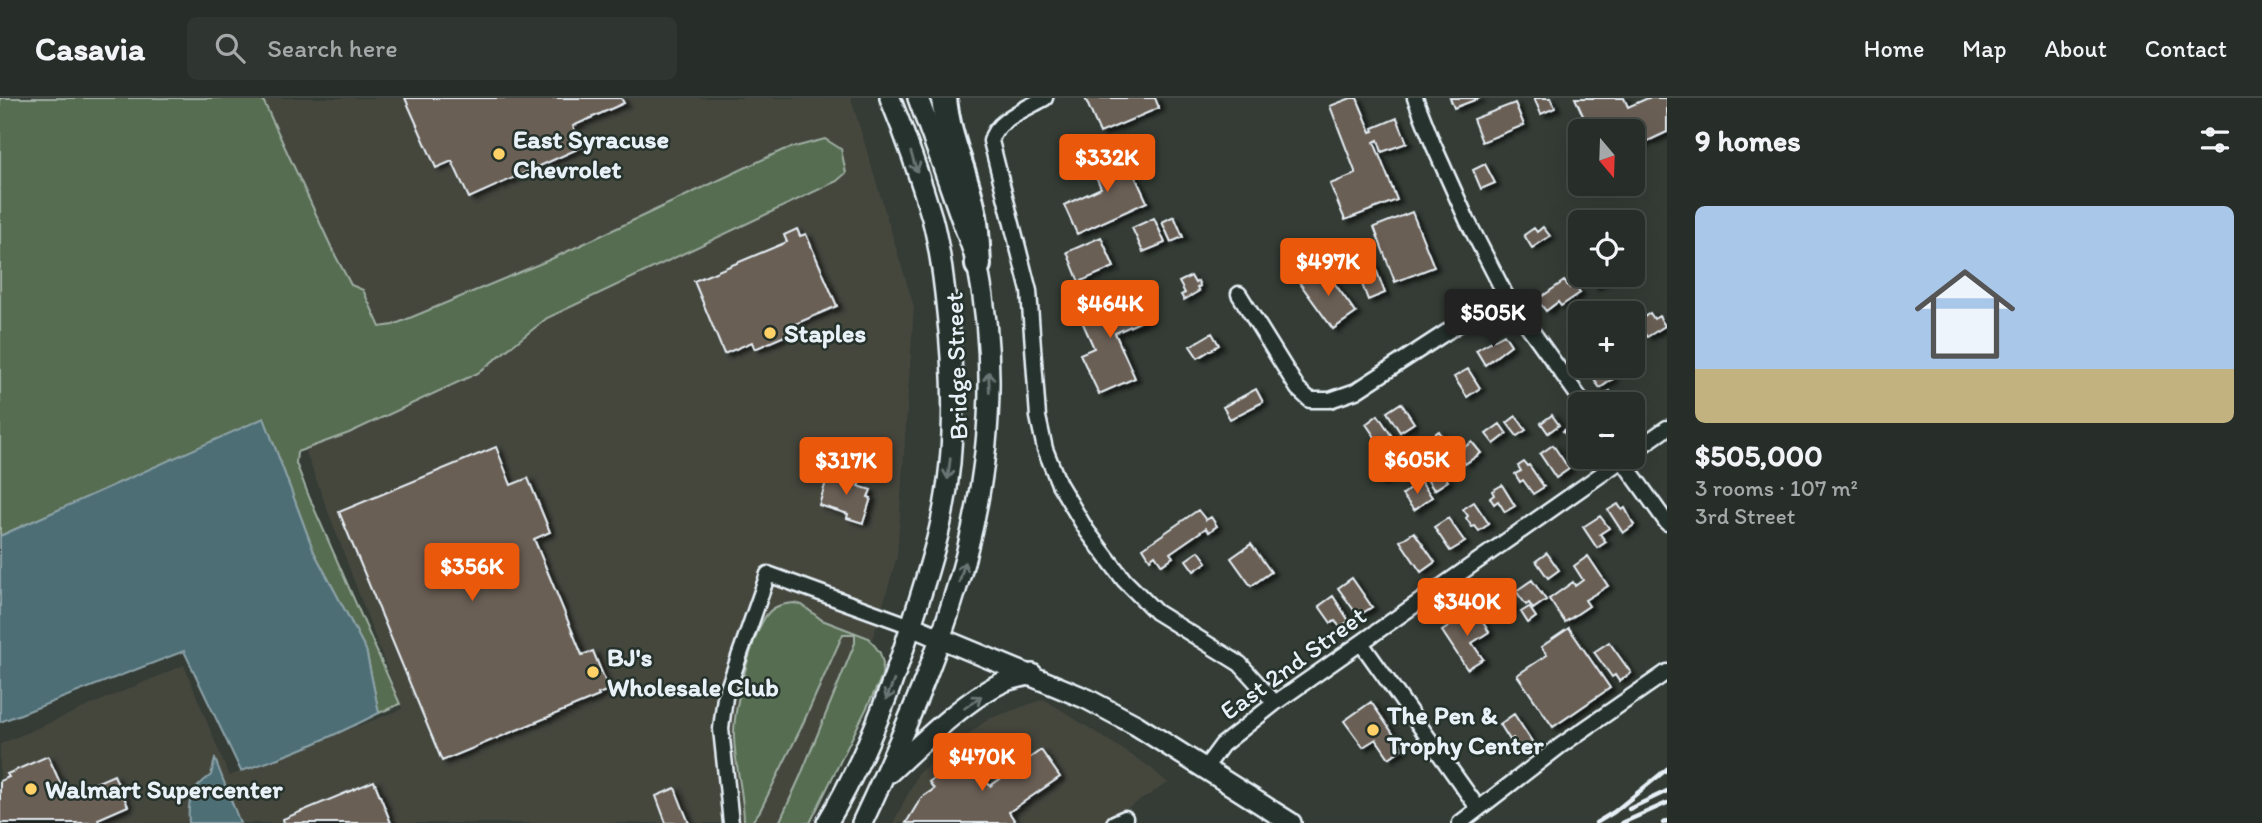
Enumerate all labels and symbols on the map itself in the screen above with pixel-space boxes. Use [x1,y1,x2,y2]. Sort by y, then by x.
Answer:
north arrow [1568,119,1645,196]
place label: East Syracuse Chevrolet [513,123,669,185]
pin: $332K [1058,134,1156,194]
marker: East Syracuse Chevrolet [491,146,507,162]
one-way arrow [908,151,921,173]
pin: $497K [1279,238,1377,298]
pin: $464K [1061,280,1159,340]
pin: $505K [1444,289,1542,349]
street label: Bridge Street [937,291,975,441]
place label: Staples [784,317,866,349]
marker: Staples [762,325,778,341]
one-way arrow [982,371,995,394]
pin: $605K [1368,436,1466,496]
pin: $317K [797,438,895,497]
one-way arrow [942,457,955,479]
pin: $356K [423,544,521,603]
one-way arrow [956,561,969,583]
pin: $340K [1418,578,1516,638]
street label: East 2nd Street [1214,599,1372,727]
place label: BJ's Wholesale Club [607,641,779,703]
marker: BJ's Wholesale Club [585,664,601,680]
one-way arrow [882,679,895,701]
one-way arrow [963,695,982,709]
place label: The Pen & Trophy Center [1386,699,1544,761]
marker: The Pen & Trophy Center [1365,722,1381,738]
pin: $470K [933,734,1031,793]
place label: Walmart Supercenter [45,773,283,805]
marker: Walmart Supercenter [23,781,39,797]

